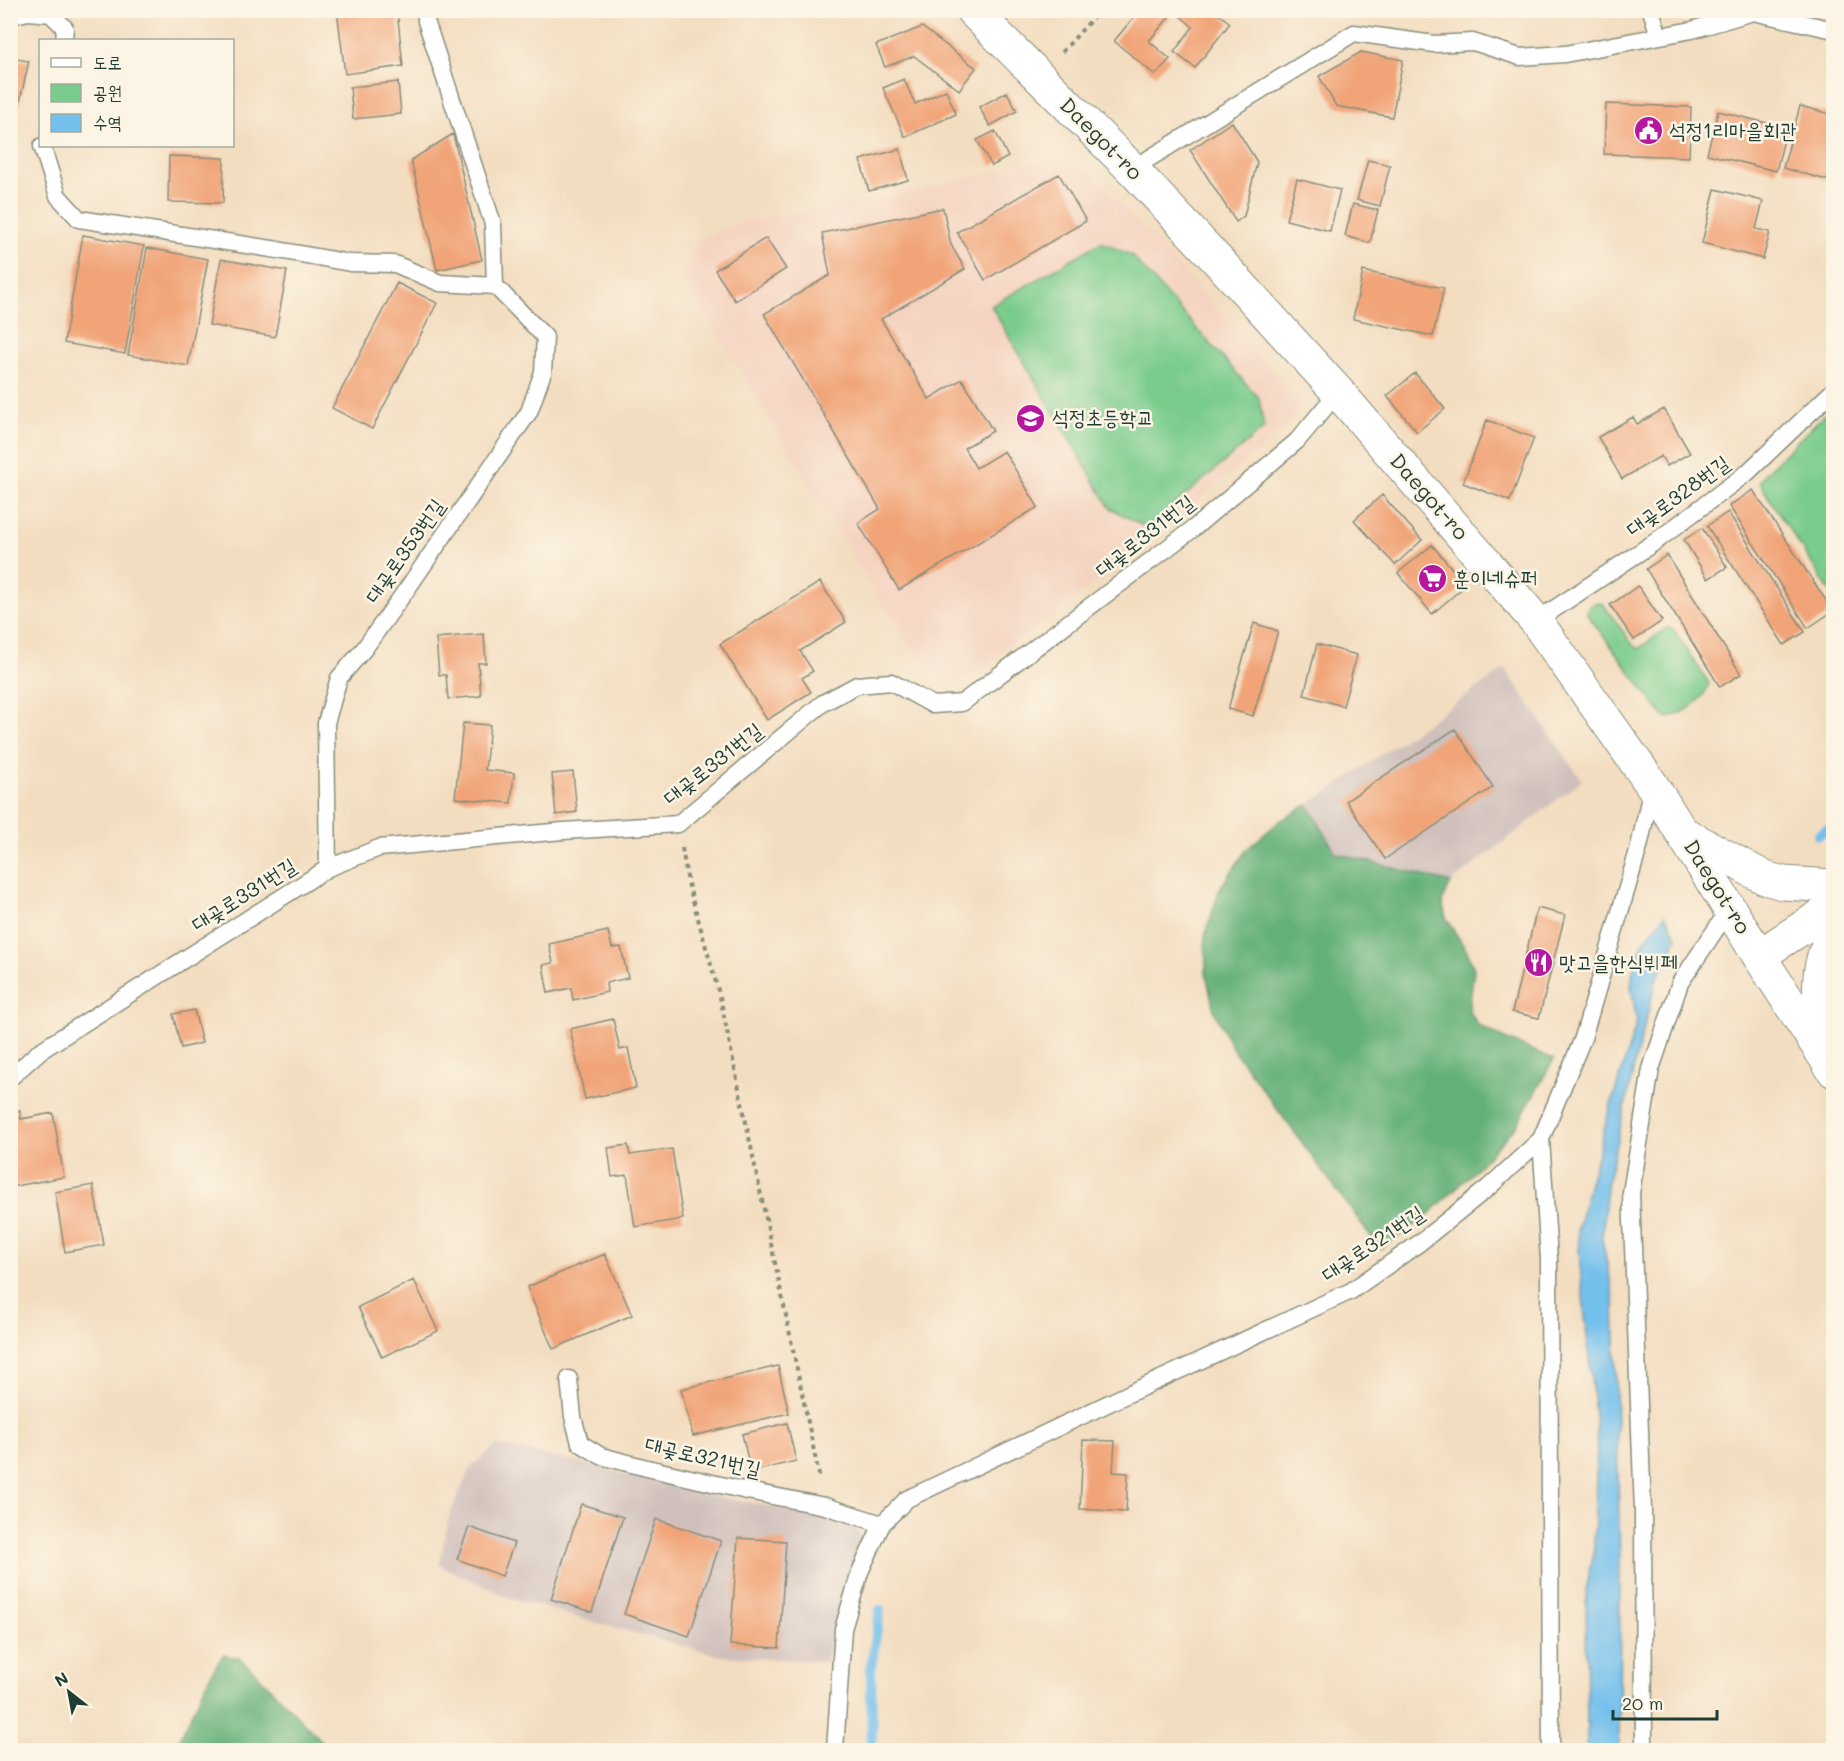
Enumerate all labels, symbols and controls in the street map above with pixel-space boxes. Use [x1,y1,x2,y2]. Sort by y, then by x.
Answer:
legend [39,39,234,147]
text: 도로 [93,50,122,74]
text: 공원 [93,80,122,104]
street label: Daegot-ro [1055,91,1149,185]
text: 수역 [93,110,122,134]
public building icon: 석정1리마을회관 [1632,115,1664,147]
place label: 석정1리마을회관 [1669,116,1797,143]
school or university icon: 석정초등학교 [1015,402,1047,434]
place label: 석정초등학교 [1052,403,1153,430]
street label: Daegot-ro [1385,447,1475,545]
street label: 대곶로328번길 [1620,448,1734,541]
street label: 대곶로331번길 [1089,488,1199,582]
street label: 대곶로353번길 [358,493,450,608]
supermarket icon: 훈이네슈퍼 [1416,563,1448,595]
place label: 훈이네슈퍼 [1453,564,1538,591]
street label: 대곶로331번길 [657,716,767,810]
street label: Daegot-ro [1679,834,1758,938]
street label: 대곶로331번길 [186,851,301,937]
restaurant icon: 맛고을한식뷔페 [1522,947,1554,979]
place label: 맛고을한식뷔페 [1559,948,1677,975]
street label: 대곶로321번길 [1316,1199,1429,1287]
street label: 대곶로321번길 [643,1429,764,1482]
north arrow [39,1662,99,1722]
text: N [50,1667,72,1691]
scale bar [1613,1683,1716,1721]
text: 20 m [1622,1691,1663,1715]

